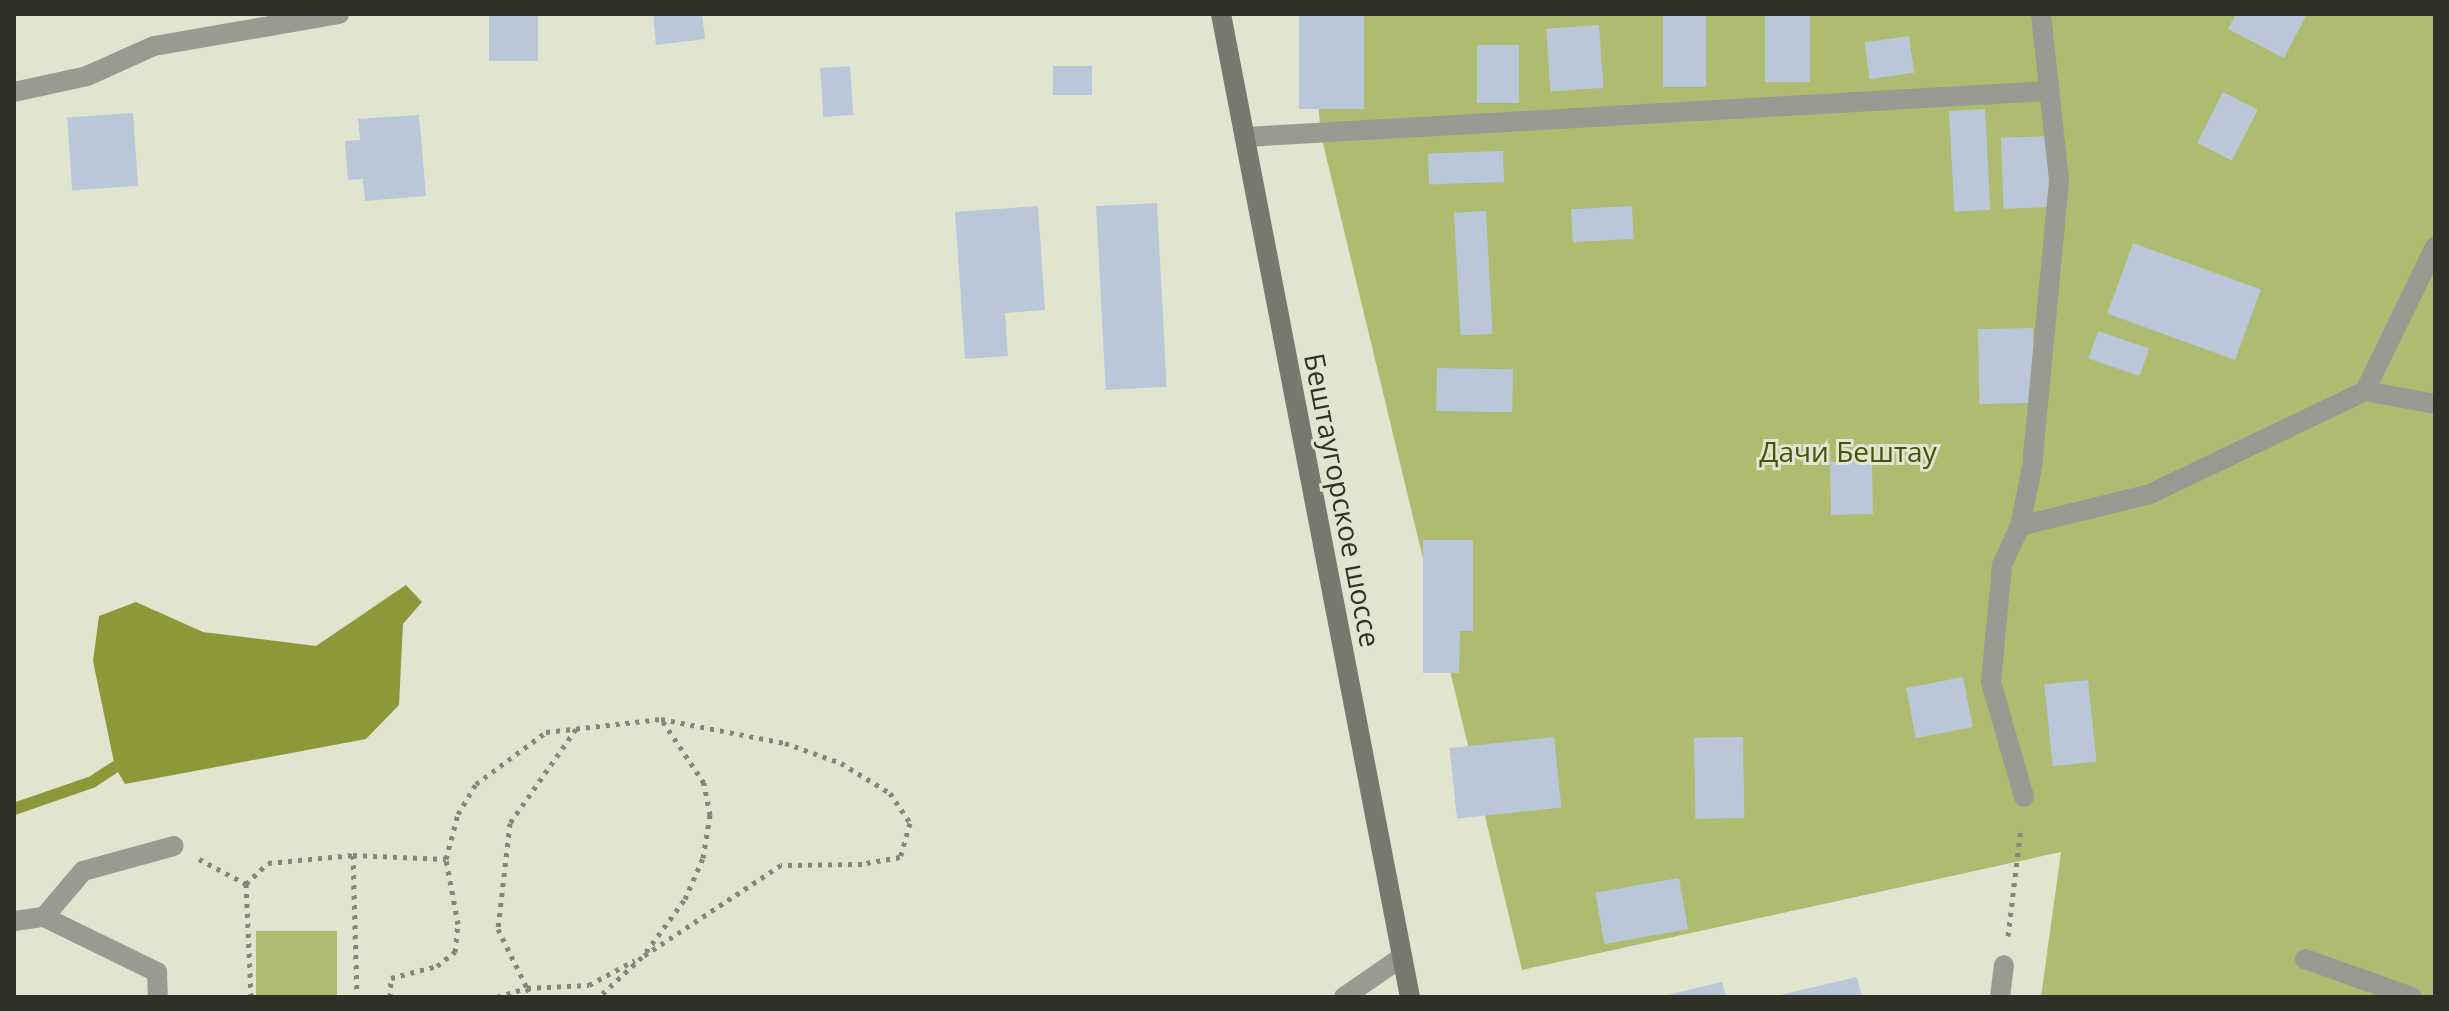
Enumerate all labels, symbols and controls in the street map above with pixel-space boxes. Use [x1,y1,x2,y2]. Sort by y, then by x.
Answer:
street label: Бештаугорское шоссе [1298,350,1388,650]
park label: Дачи Бештау [1759,434,1937,468]

